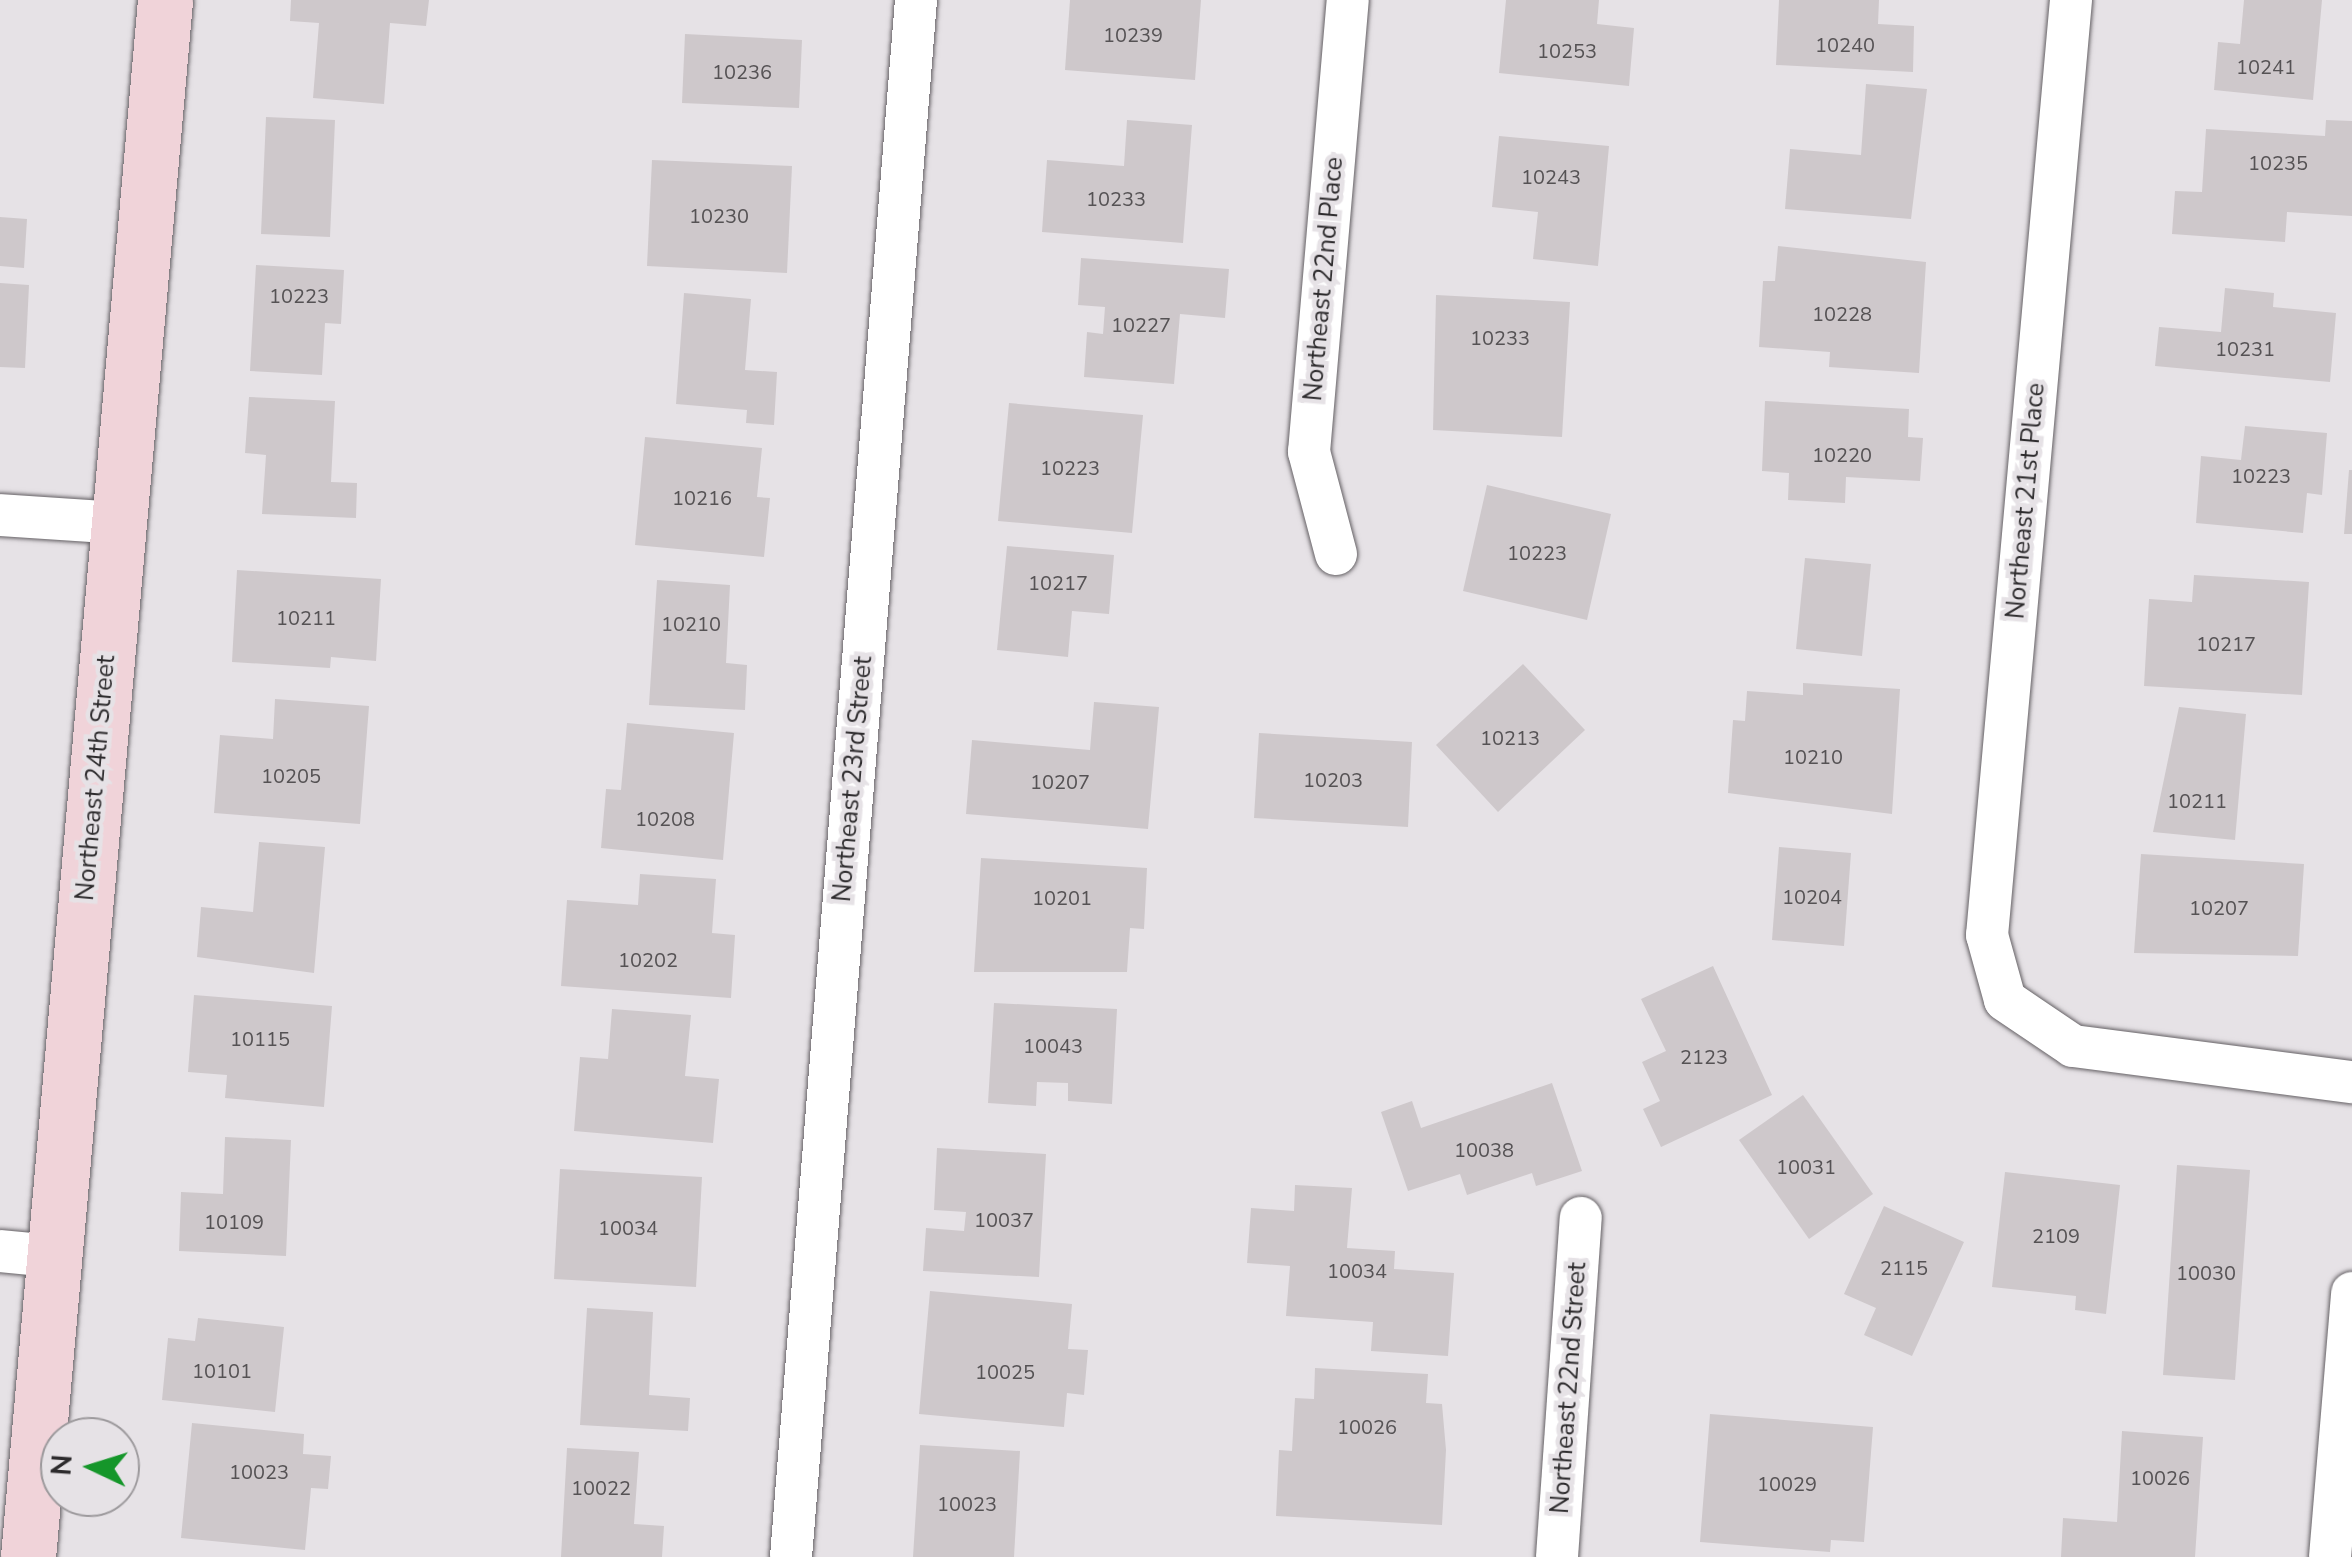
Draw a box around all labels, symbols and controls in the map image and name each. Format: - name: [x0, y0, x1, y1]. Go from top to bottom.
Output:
- house number: 10239: [1103, 23, 1163, 47]
- house number: 10240: [1815, 33, 1875, 57]
- house number: 10253: [1537, 39, 1597, 63]
- house number: 10241: [2236, 55, 2296, 79]
- house number: 10236: [712, 60, 772, 84]
- house number: 10235: [2248, 151, 2308, 175]
- street label: Northeast 22nd Place: [1298, 156, 1350, 402]
- house number: 10243: [1521, 165, 1581, 189]
- house number: 10233: [1086, 187, 1146, 211]
- house number: 10230: [689, 204, 749, 228]
- house number: 10223: [269, 284, 329, 308]
- house number: 10228: [1812, 302, 1872, 326]
- house number: 10227: [1111, 313, 1171, 337]
- house number: 10233: [1470, 326, 1530, 350]
- house number: 10231: [2215, 337, 2275, 361]
- street label: Northeast 21st Place: [2001, 382, 2051, 620]
- house number: 10220: [1812, 443, 1872, 467]
- house number: 10223: [1040, 456, 1100, 480]
- house number: 10223: [2231, 464, 2291, 488]
- house number: 10216: [672, 486, 732, 510]
- house number: 10223: [1507, 541, 1567, 565]
- house number: 10217: [1028, 571, 1088, 595]
- house number: 10211: [276, 606, 336, 630]
- house number: 10210: [661, 612, 721, 636]
- house number: 10217: [2196, 632, 2256, 656]
- street label: Northeast 24th Street: [70, 654, 122, 902]
- street label: Northeast 23rd Street: [827, 655, 879, 903]
- house number: 10213: [1480, 726, 1540, 750]
- house number: 10210: [1783, 745, 1843, 769]
- house number: 10205: [261, 764, 321, 788]
- house number: 10203: [1303, 768, 1363, 792]
- house number: 10207: [1030, 770, 1090, 794]
- house number: 10211: [2167, 789, 2227, 813]
- house number: 10208: [635, 807, 695, 831]
- house number: 10204: [1782, 885, 1842, 909]
- house number: 10201: [1032, 886, 1092, 910]
- house number: 10207: [2189, 896, 2249, 920]
- house number: 10202: [618, 948, 678, 972]
- house number: 10115: [230, 1027, 290, 1051]
- house number: 10043: [1023, 1034, 1083, 1058]
- house number: 2123: [1680, 1045, 1728, 1069]
- house number: 10038: [1454, 1138, 1514, 1162]
- house number: 10031: [1776, 1155, 1836, 1179]
- house number: 10037: [974, 1208, 1034, 1232]
- house number: 10109: [204, 1210, 264, 1234]
- house number: 10034: [598, 1216, 658, 1240]
- house number: 2109: [2032, 1224, 2080, 1248]
- house number: 2115: [1880, 1256, 1928, 1280]
- house number: 10034: [1327, 1259, 1387, 1283]
- street label: Northeast 22nd Street: [1545, 1261, 1593, 1515]
- house number: 10030: [2176, 1261, 2236, 1285]
- house number: 10101: [192, 1359, 252, 1383]
- house number: 10025: [975, 1360, 1035, 1384]
- house number: 10026: [1337, 1415, 1397, 1439]
- north arrow: [40, 1417, 140, 1517]
- text: N: [42, 1453, 82, 1477]
- house number: 10023: [229, 1460, 289, 1484]
- house number: 10026: [2130, 1466, 2190, 1490]
- house number: 10029: [1757, 1472, 1817, 1496]
- house number: 10022: [571, 1476, 631, 1500]
- house number: 10023: [937, 1492, 997, 1516]

